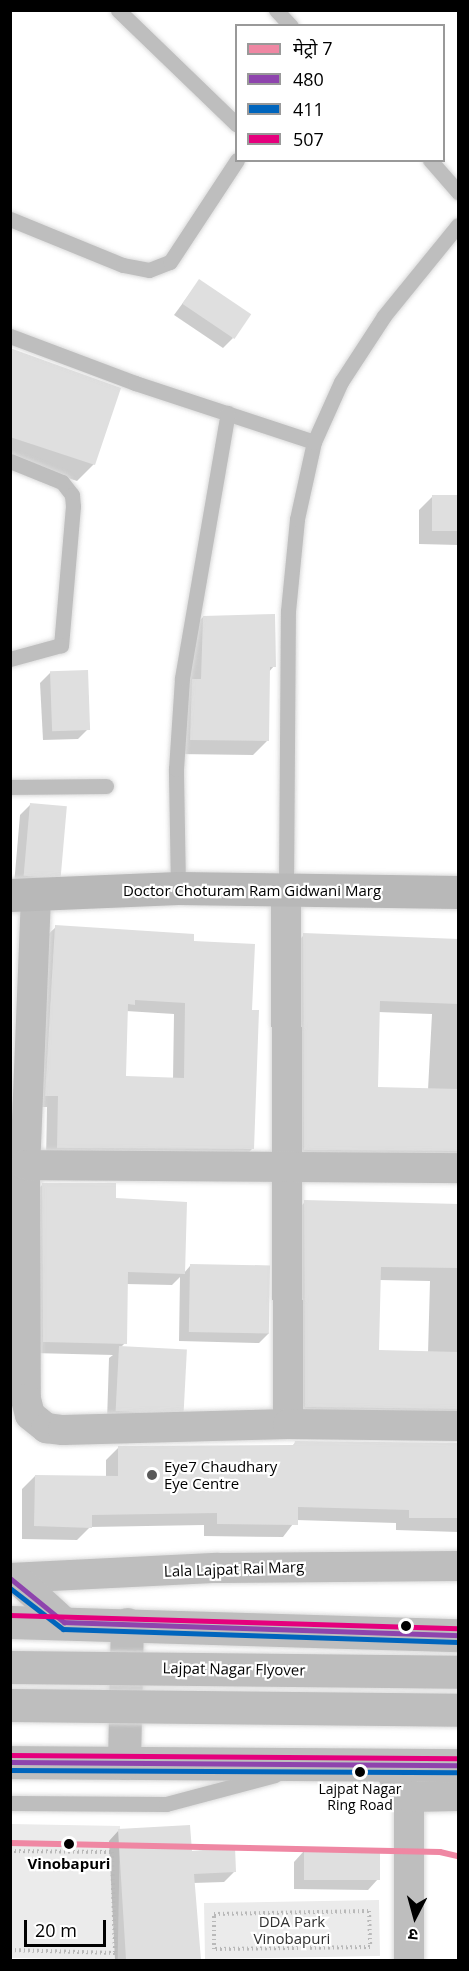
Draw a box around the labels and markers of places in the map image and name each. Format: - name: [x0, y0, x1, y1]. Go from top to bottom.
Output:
- place label: Eye7 Chaudhary Eye Centre: [164, 1457, 277, 1492]
- marker: Eye7 Chaudhary Eye Centre: [145, 1468, 159, 1482]
- unlabelled marker: [400, 1620, 412, 1632]
- marker: Lajpat Nagar Ring Road: [354, 1766, 366, 1778]
- place label: Lajpat Nagar Ring Road: [318, 1781, 402, 1814]
- marker: Vinobapuri: [60, 1835, 78, 1853]
- place label: Vinobapuri: [28, 1855, 110, 1873]

